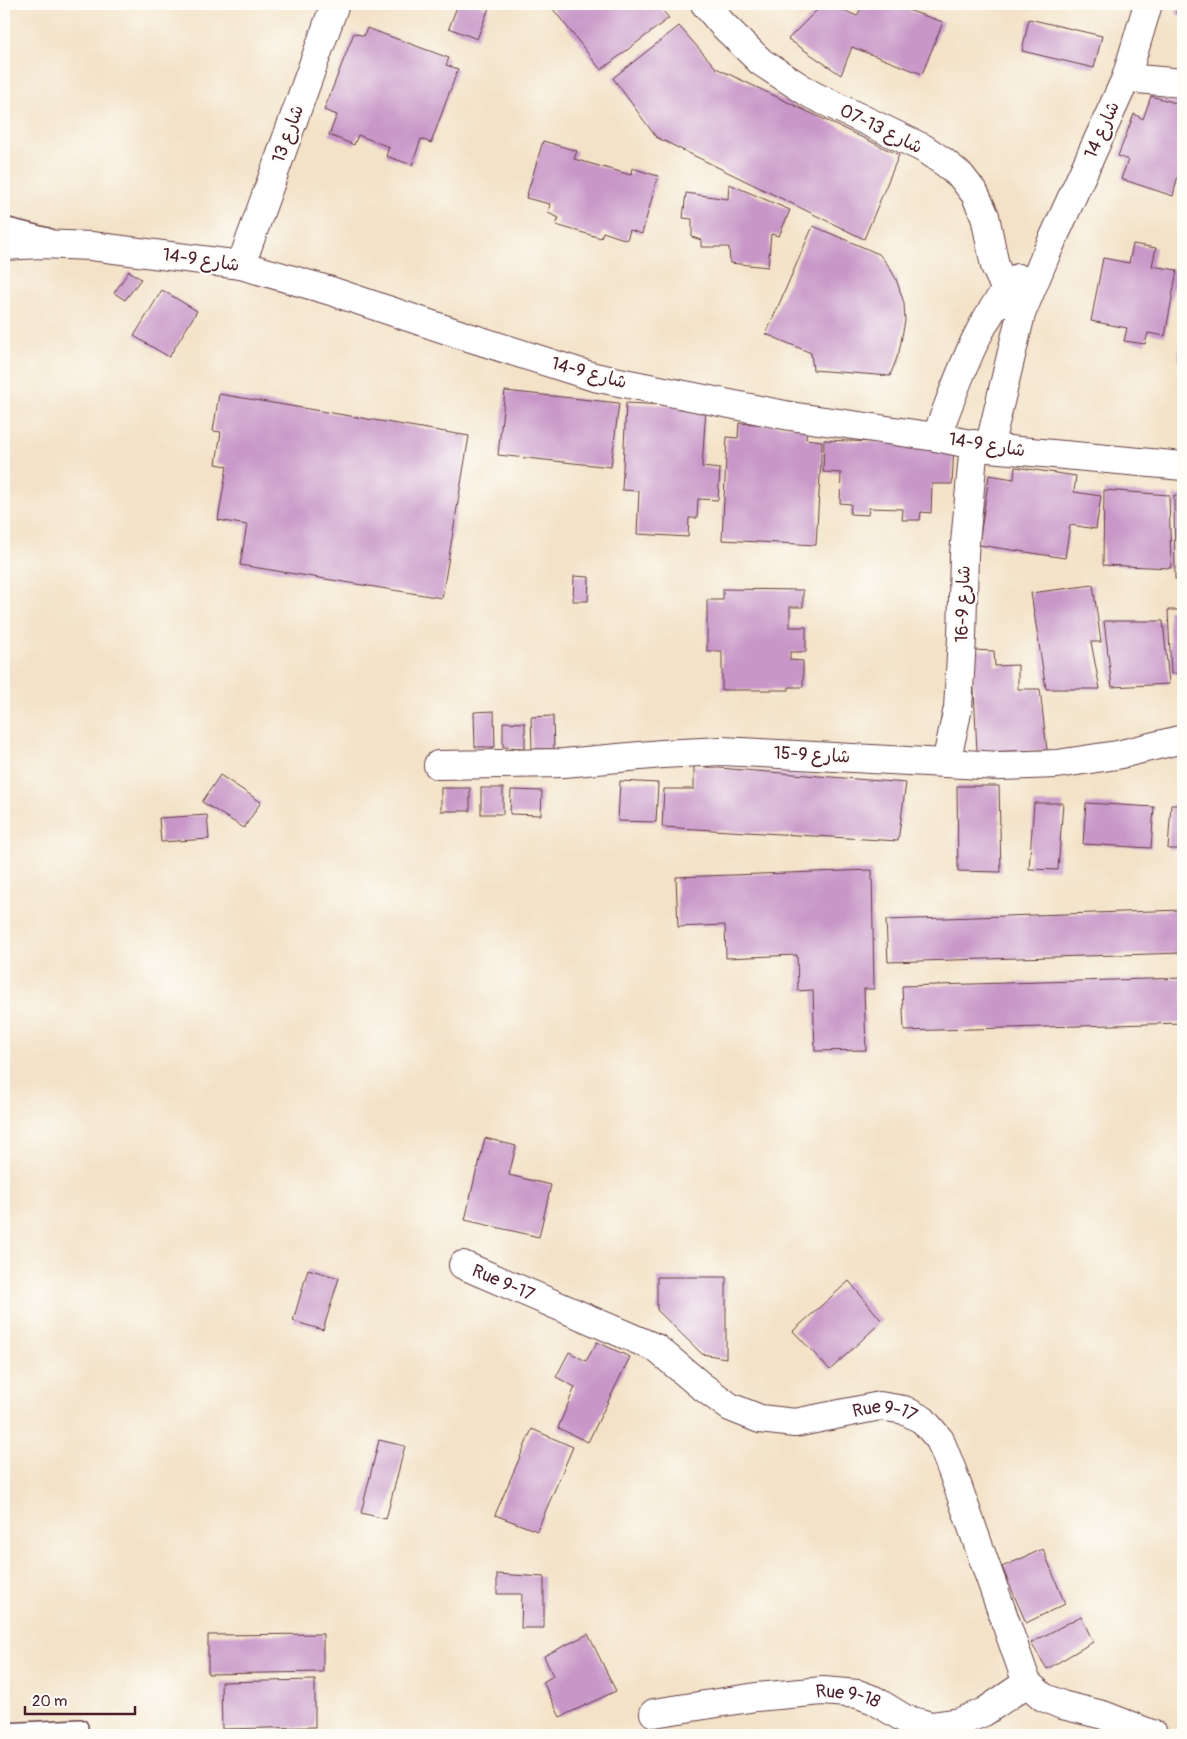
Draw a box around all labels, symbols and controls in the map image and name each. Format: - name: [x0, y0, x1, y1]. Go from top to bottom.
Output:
- street label: شارع 14: [1079, 98, 1125, 162]
- street label: شارع 13-07: [836, 99, 926, 159]
- street label: شارع 13: [267, 102, 309, 166]
- street label: شارع 9-14: [161, 243, 241, 277]
- street label: شارع 9-14: [549, 352, 629, 394]
- street label: شارع 9-14: [947, 428, 1027, 462]
- street label: شارع 9-16: [950, 565, 976, 643]
- street label: شارع 9-15: [773, 742, 851, 768]
- street label: Rue 9-17: [469, 1259, 539, 1306]
- street label: Rue 9-17: [850, 1395, 922, 1427]
- street label: Rue 9-18: [815, 1679, 885, 1713]
- scale bar: [25, 1684, 135, 1716]
- text: 20 m: [32, 1692, 67, 1711]

